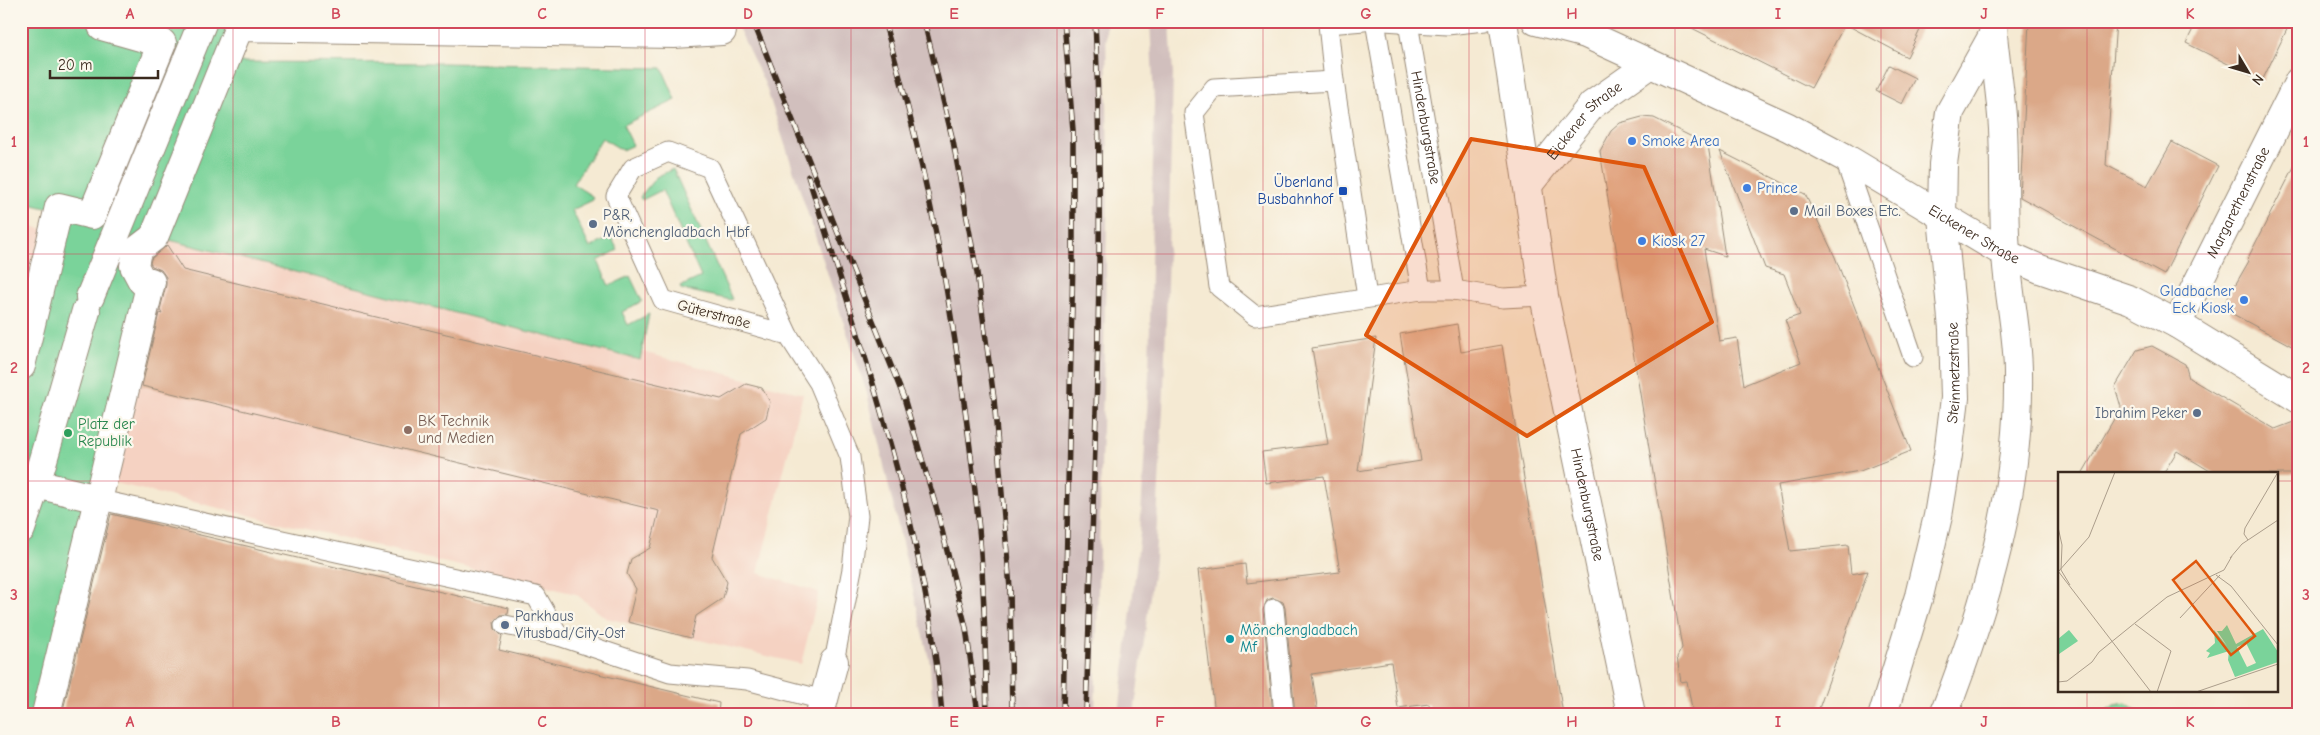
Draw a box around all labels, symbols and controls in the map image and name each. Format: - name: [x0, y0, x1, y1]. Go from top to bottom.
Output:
- text: A: [126, 5, 135, 23]
- text: B: [331, 5, 341, 23]
- text: C: [537, 5, 547, 23]
- text: D: [743, 5, 753, 23]
- text: E: [949, 5, 959, 23]
- text: F: [1155, 5, 1165, 23]
- text: G: [1360, 5, 1372, 23]
- text: H: [1566, 5, 1578, 23]
- text: I: [1775, 5, 1781, 23]
- text: J: [1980, 5, 1988, 23]
- text: K: [2185, 5, 2195, 23]
- scale bar: [50, 48, 158, 80]
- north arrow: [2222, 48, 2272, 98]
- text: 20 m: [58, 56, 92, 74]
- street label: Hindenburgstraße: [1407, 69, 1445, 186]
- text: N: [2248, 71, 2267, 89]
- street label: Eickener Straße: [1543, 77, 1626, 163]
- place label: Smoke Area: [1642, 132, 1720, 150]
- text: 1: [11, 133, 17, 151]
- text: 1: [2303, 133, 2309, 151]
- marker: Smoke Area: [1626, 135, 1638, 147]
- street label: Margarethenstraße: [2203, 143, 2274, 261]
- place label: Überland Busbahnhof: [1258, 173, 1334, 208]
- place label: Prince: [1757, 179, 1798, 197]
- marker: Prince: [1741, 182, 1753, 194]
- marker: Überland Busbahnhof: [1337, 185, 1349, 197]
- street label: Eickener Straße: [1925, 201, 2023, 268]
- place label: Mail Boxes Etc.: [1804, 202, 1901, 220]
- marker: Mail Boxes Etc.: [1788, 205, 1800, 217]
- place label: P&R, Mönchengladbach Hbf: [603, 206, 750, 241]
- marker: P&R, Mönchengladbach Hbf: [587, 218, 599, 230]
- place label: Kiosk 27: [1652, 232, 1705, 250]
- marker: Kiosk 27: [1636, 235, 1648, 247]
- place label: Gladbacher Eck Kiosk: [2160, 282, 2235, 317]
- marker: Gladbacher Eck Kiosk: [2238, 294, 2250, 306]
- street label: Güterstraße: [675, 296, 753, 333]
- street label: Steinmetzstraße: [1943, 321, 1964, 424]
- text: 2: [10, 359, 18, 377]
- text: 2: [2302, 359, 2310, 377]
- place label: Ibrahim Peker: [2095, 404, 2187, 422]
- marker: Ibrahim Peker: [2191, 407, 2203, 419]
- place label: BK Technik und Medien: [418, 412, 494, 447]
- place label: Platz der Republik: [78, 415, 135, 450]
- marker: BK Technik und Medien: [402, 424, 414, 436]
- marker: Platz der Republik: [62, 427, 74, 439]
- street label: Hindenburgstraße: [1567, 446, 1608, 563]
- inset map: [2058, 472, 2278, 692]
- text: 3: [10, 586, 18, 604]
- text: 3: [2302, 586, 2310, 604]
- place label: Parkhaus Vitusbad/City-Ost: [515, 607, 625, 642]
- marker: Parkhaus Vitusbad/City-Ost: [499, 619, 511, 631]
- place label: Mönchengladbach Mf: [1240, 621, 1358, 656]
- marker: Mönchengladbach Mf: [1224, 633, 1236, 645]
- text: A: [126, 713, 135, 731]
- text: B: [331, 713, 341, 731]
- text: C: [537, 713, 547, 731]
- text: D: [743, 713, 753, 731]
- text: E: [949, 713, 959, 731]
- text: F: [1155, 713, 1165, 731]
- text: G: [1360, 713, 1372, 731]
- text: H: [1566, 713, 1578, 731]
- text: I: [1775, 713, 1781, 731]
- text: J: [1980, 713, 1988, 731]
- text: K: [2185, 713, 2195, 731]

